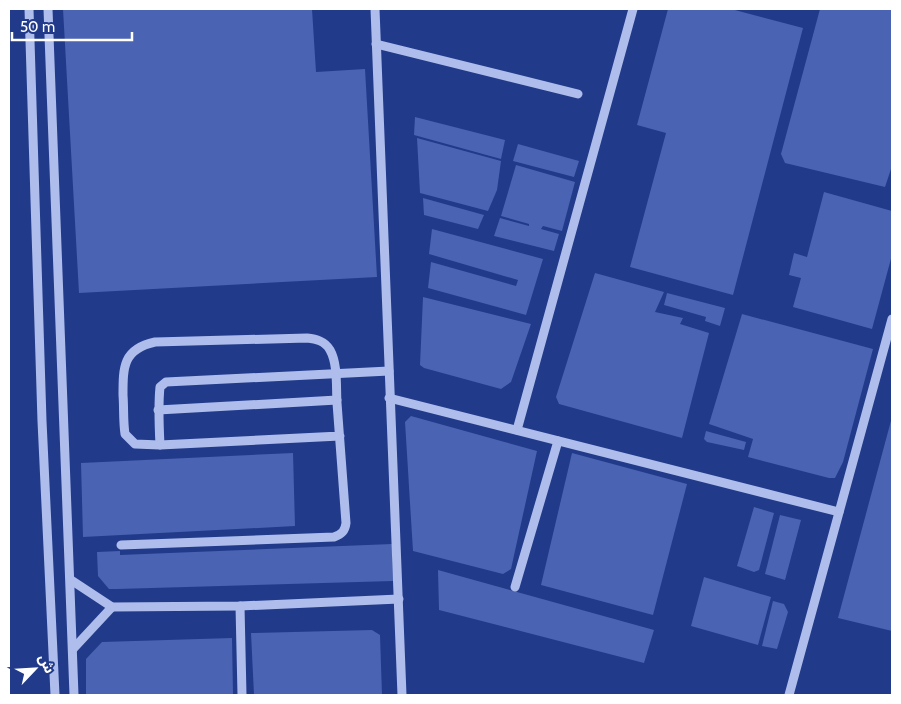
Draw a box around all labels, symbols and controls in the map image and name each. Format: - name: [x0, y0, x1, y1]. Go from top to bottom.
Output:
- scale bar: [12, 10, 132, 42]
- text: 50 m: [20, 18, 55, 36]
- north arrow: [10, 644, 60, 694]
- text: ش: [35, 651, 59, 676]

